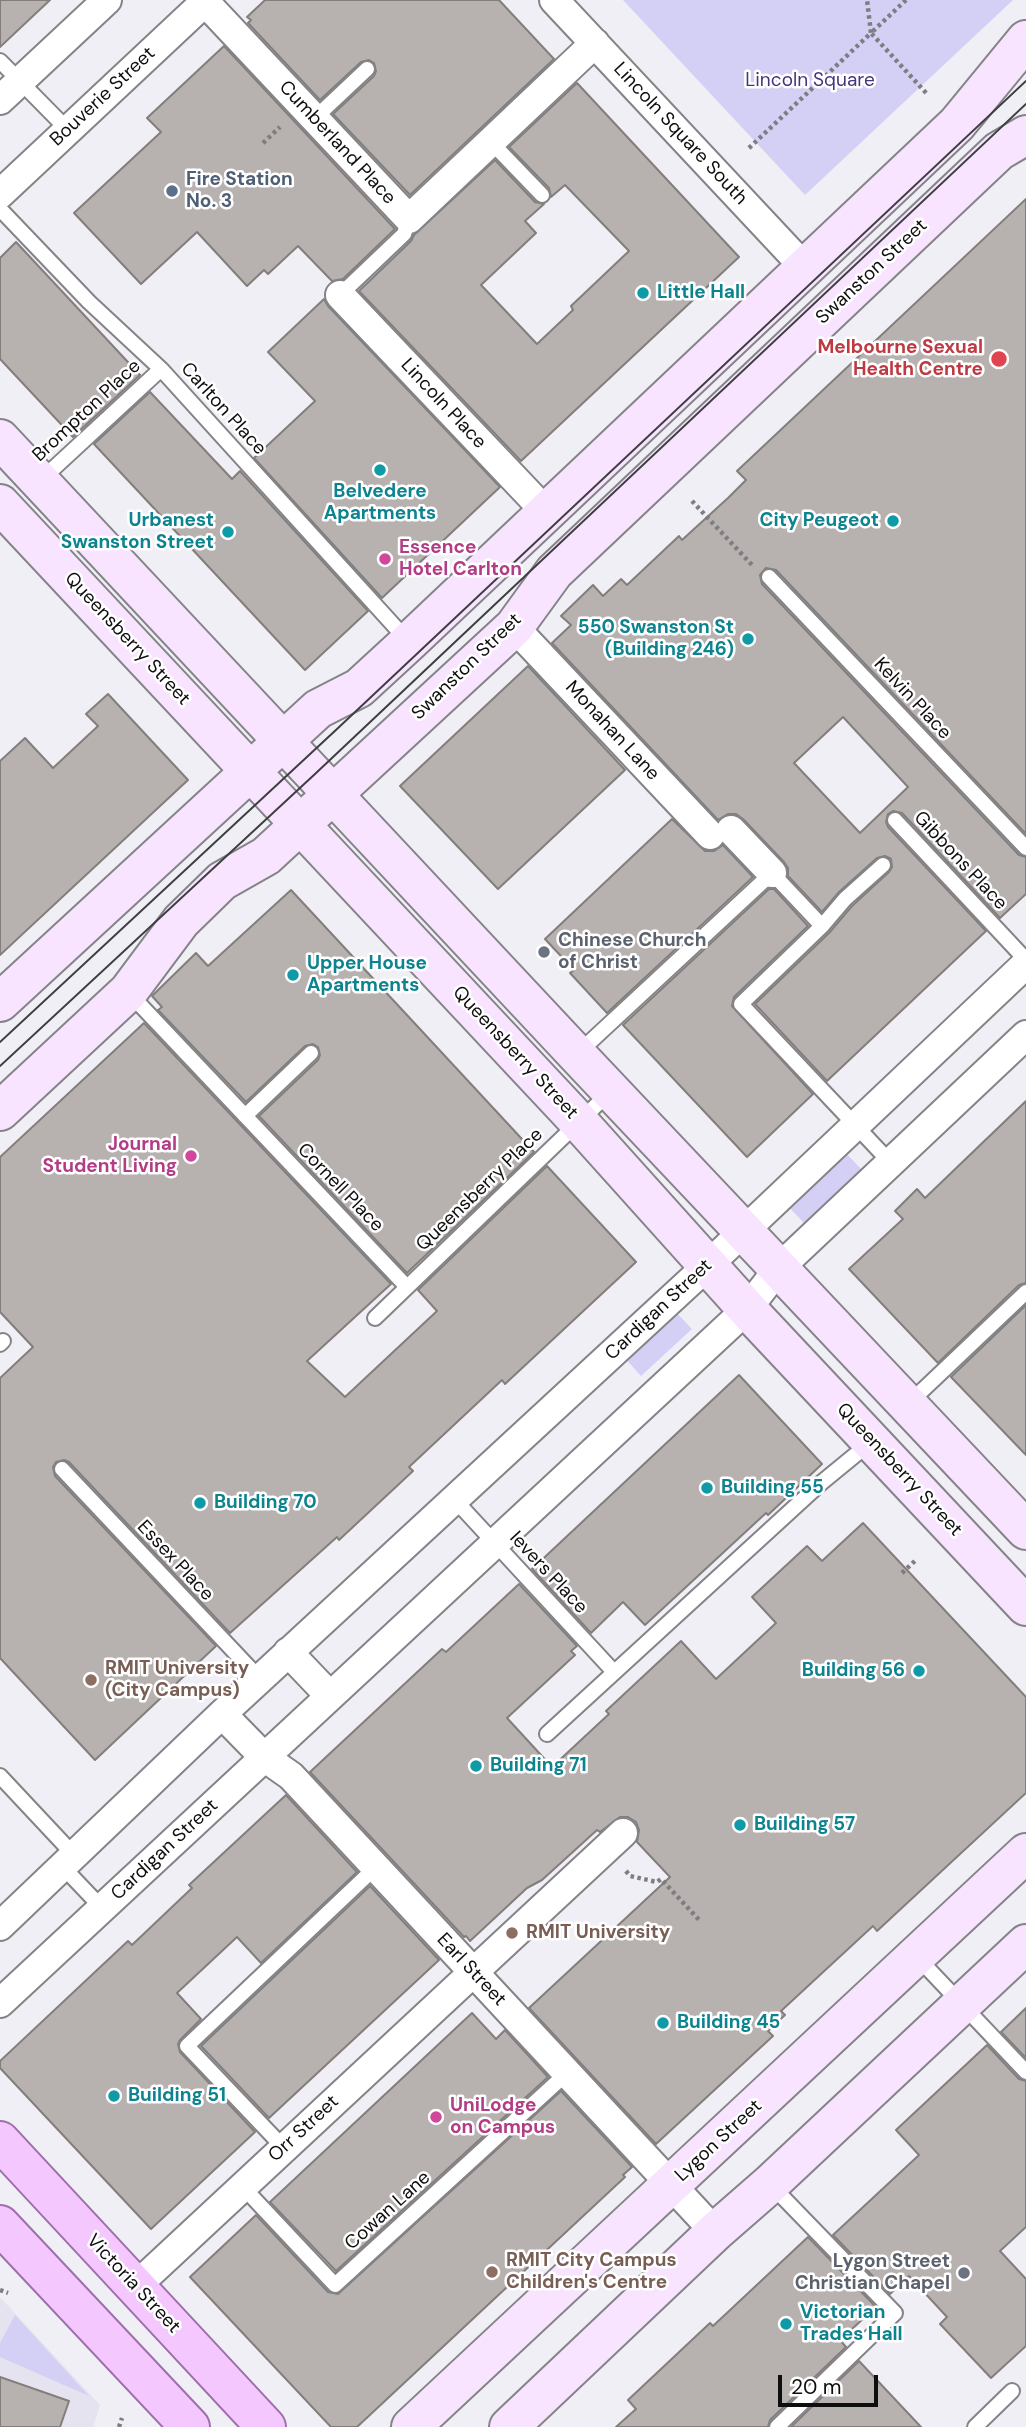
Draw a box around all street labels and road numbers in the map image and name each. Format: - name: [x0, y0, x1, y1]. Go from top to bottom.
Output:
- street label: Bouverie Street: [46, 43, 160, 151]
- street label: Lincoln Square South: [608, 58, 752, 210]
- street label: Cumberland Place: [274, 76, 400, 210]
- street label: Swanston Street: [812, 215, 932, 329]
- street label: Lincoln Place: [395, 354, 491, 454]
- street label: Brompton Place: [28, 355, 146, 467]
- street label: Carlton Place: [175, 358, 271, 460]
- street label: Queensberry Street: [59, 568, 195, 710]
- street label: Swanston Street: [407, 609, 527, 725]
- street label: Kelvin Place: [868, 653, 956, 745]
- street label: Monahan Lane: [560, 677, 664, 785]
- street label: Gibbons Place: [908, 807, 1012, 915]
- street label: Queensberry Street: [447, 982, 583, 1124]
- street label: Queensberry Place: [412, 1124, 548, 1256]
- street label: Cornell Place: [292, 1139, 388, 1237]
- street label: Cardigan Street: [601, 1255, 717, 1365]
- street label: Queensberry Street: [831, 1399, 967, 1541]
- street label: Essex Place: [132, 1516, 218, 1606]
- street label: Ievers Place: [504, 1527, 592, 1619]
- street label: Cardigan Street: [107, 1795, 223, 1905]
- street label: Earl Street: [432, 1929, 510, 2011]
- street label: Orr Street: [264, 2091, 344, 2167]
- street label: Lygon Street: [671, 2095, 767, 2187]
- street label: Cowan Lane: [341, 2167, 435, 2255]
- street label: Victoria Street: [81, 2230, 185, 2338]

